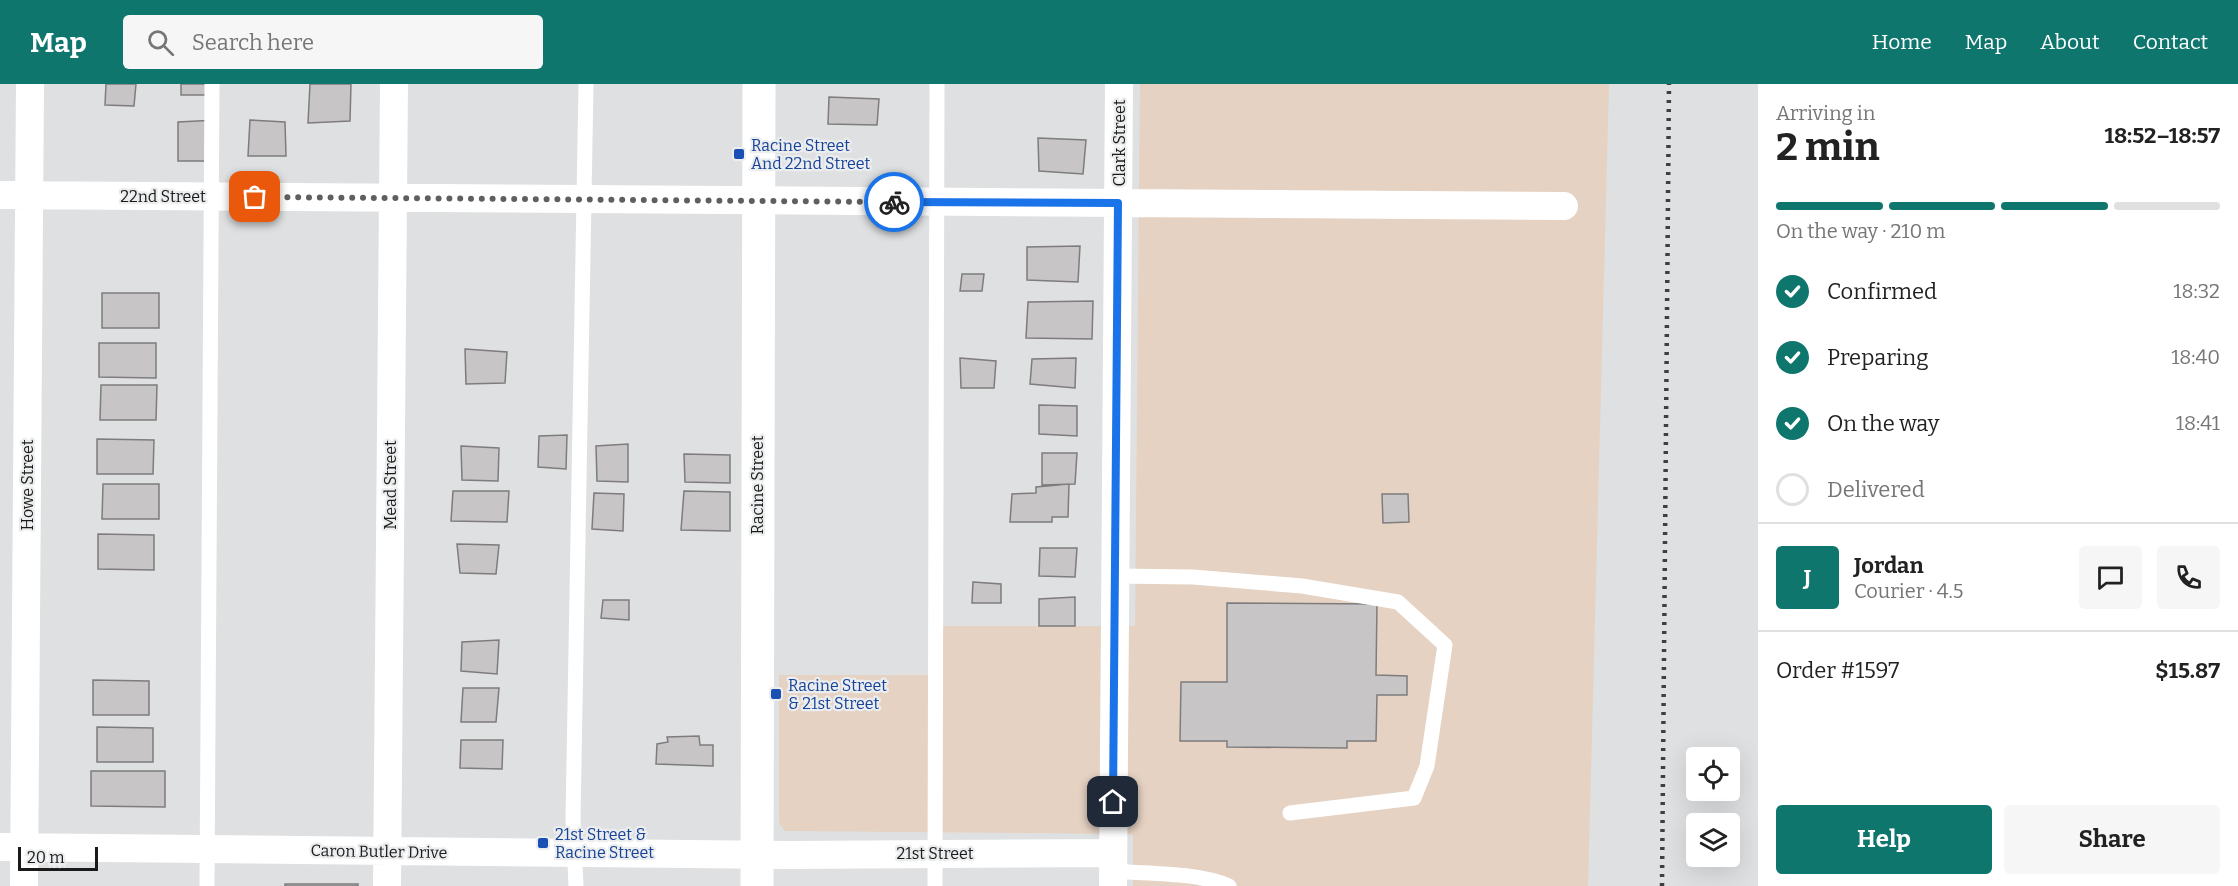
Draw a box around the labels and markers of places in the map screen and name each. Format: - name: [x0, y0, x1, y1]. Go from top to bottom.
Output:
- place label: Racine Street And 22nd Street: [751, 136, 870, 173]
- marker: Racine Street And 22nd Street: [732, 147, 746, 161]
- pin: [229, 171, 280, 222]
- place label: Racine Street & 21st Street: [788, 676, 887, 713]
- marker: Racine Street & 21st Street: [769, 687, 783, 701]
- pin: [1087, 776, 1138, 827]
- place label: 21st Street & Racine Street: [555, 825, 654, 862]
- marker: 21st Street & Racine Street: [536, 836, 550, 850]

